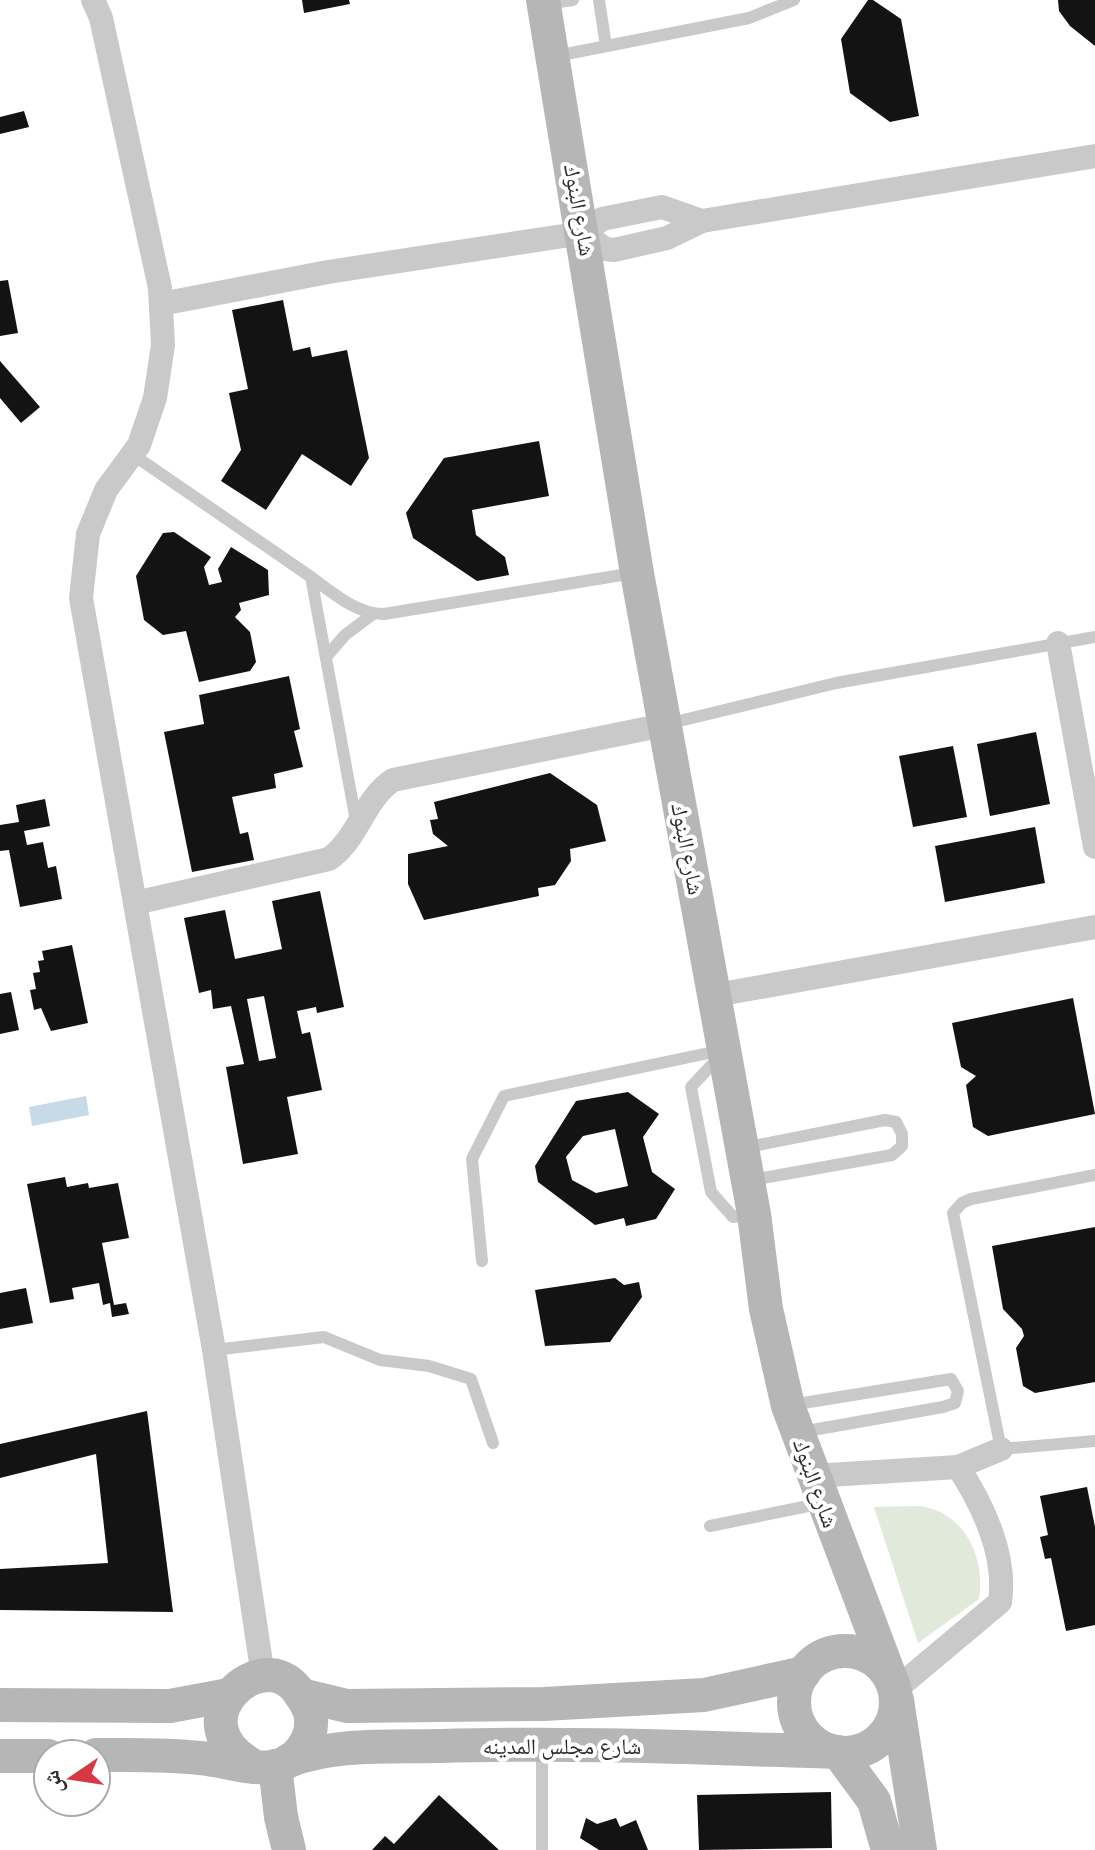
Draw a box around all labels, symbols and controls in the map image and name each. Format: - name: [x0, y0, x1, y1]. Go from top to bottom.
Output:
- street label: شارع البنوك: [558, 162, 601, 258]
- street label: شارع البنوك: [665, 801, 710, 897]
- street label: شارع البنوك: [787, 1435, 844, 1531]
- street label: شارع مجلس المدينه: [483, 1733, 641, 1760]
- north arrow: [32, 1738, 112, 1818]
- text: ش: [37, 1768, 69, 1797]

